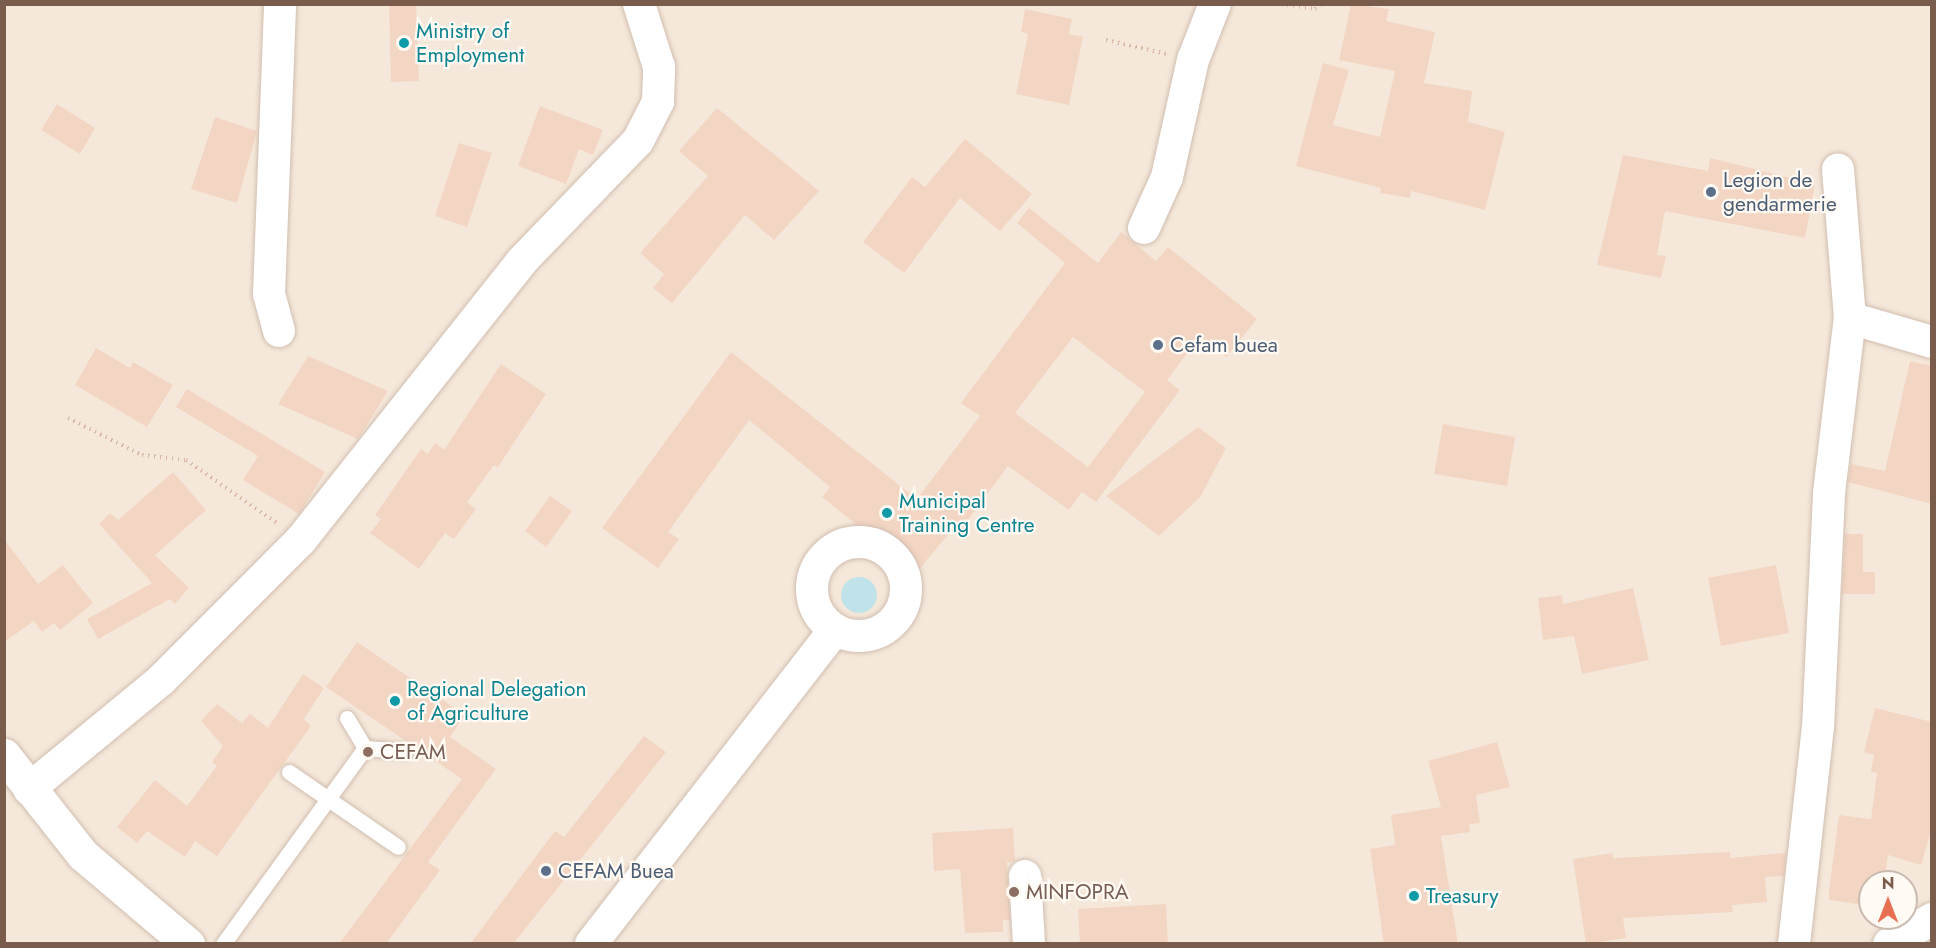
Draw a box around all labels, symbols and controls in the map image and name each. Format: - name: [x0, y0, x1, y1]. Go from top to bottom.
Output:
- place label: Ministry of Employment: [416, 18, 524, 68]
- marker: Ministry of Employment: [397, 36, 411, 50]
- place label: Legion de gendarmerie: [1723, 167, 1837, 217]
- marker: Legion de gendarmerie: [1704, 185, 1718, 199]
- place label: Cefam buea: [1170, 332, 1278, 358]
- marker: Cefam buea: [1151, 338, 1165, 352]
- place label: Municipal Training Centre: [899, 488, 1035, 538]
- marker: Municipal Training Centre: [880, 506, 894, 520]
- place label: Regional Delegation of Agriculture: [407, 676, 587, 726]
- marker: Regional Delegation of Agriculture: [388, 694, 402, 708]
- place label: CEFAM: [380, 739, 446, 765]
- marker: CEFAM: [361, 745, 375, 759]
- place label: CEFAM Buea: [558, 858, 674, 884]
- marker: CEFAM Buea: [539, 864, 553, 878]
- north arrow: [1858, 870, 1918, 930]
- text: N: [1882, 872, 1894, 895]
- place label: MINFOPRA: [1026, 879, 1129, 905]
- place label: Treasury: [1426, 883, 1498, 909]
- marker: MINFOPRA: [1007, 885, 1021, 899]
- marker: Treasury: [1407, 889, 1421, 903]

